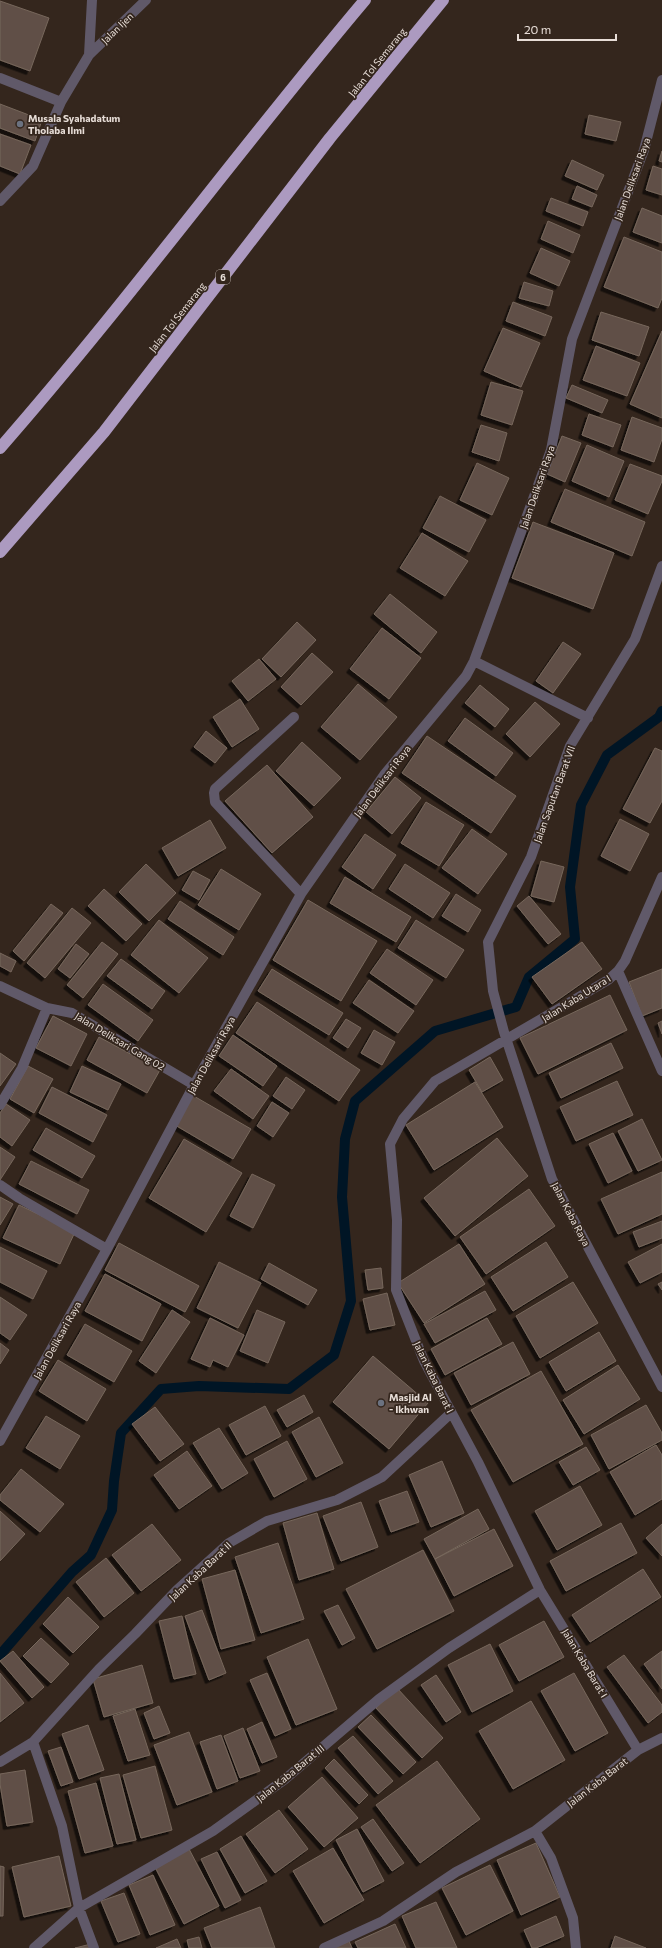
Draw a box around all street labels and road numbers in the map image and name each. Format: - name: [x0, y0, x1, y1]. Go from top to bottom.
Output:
- street label: Jalan Ijen: [98, 10, 136, 46]
- street label: Jalan Tol Semarang: [346, 25, 409, 99]
- street label: Jalan Deliksari Raya: [611, 136, 653, 222]
- road number: 6: [216, 270, 230, 284]
- street label: Jalan Tol Semarang: [146, 279, 208, 354]
- street label: Jalan Deliksari Raya: [517, 444, 557, 530]
- street label: Jalan Deliksari Raya: [351, 743, 413, 819]
- street label: Jalan Saputan Barat VII: [531, 744, 577, 844]
- street label: Jalan Kaba Utara I: [539, 972, 613, 1024]
- street label: Jalan Deliksari Gang 02: [73, 1009, 167, 1073]
- street label: Jalan Deliksari Raya: [185, 1014, 237, 1096]
- street label: Jalan Kaba Raya: [549, 1180, 593, 1248]
- street label: Jalan Deliksari Raya: [31, 1299, 83, 1381]
- street label: Jalan Kaba Barat I: [411, 1339, 457, 1415]
- street label: Jalan Kaba Barat II: [166, 1539, 234, 1603]
- street label: Jalan Kaba Barat I: [560, 1626, 610, 1700]
- street label: Jalan Kaba Barat III: [254, 1742, 326, 1804]
- street label: Jalan Kaba Barat: [564, 1755, 630, 1809]

